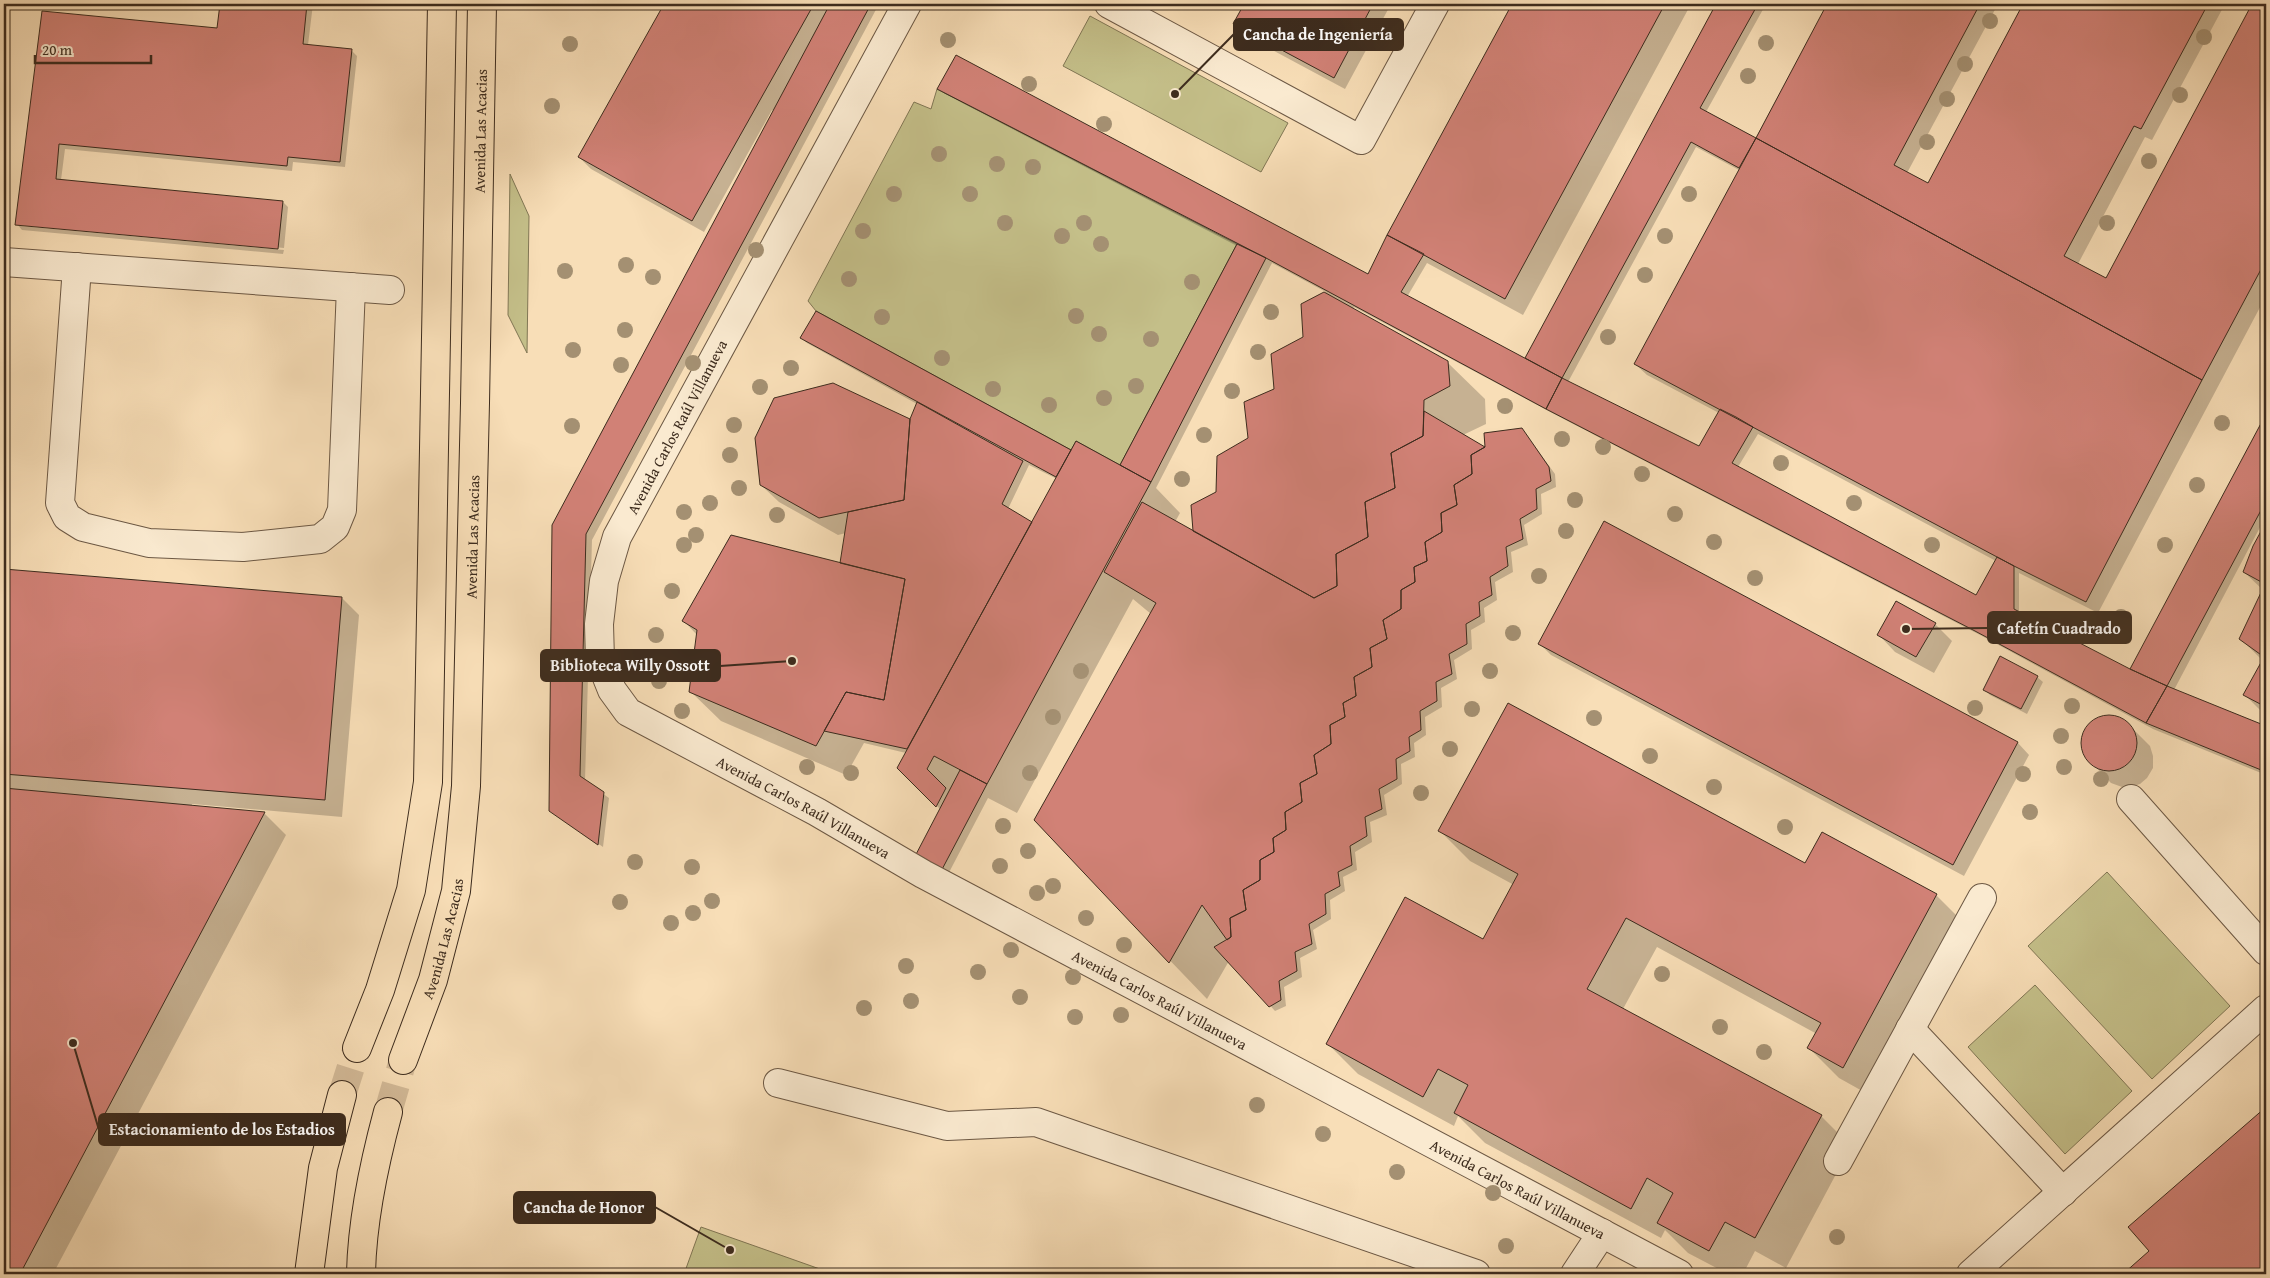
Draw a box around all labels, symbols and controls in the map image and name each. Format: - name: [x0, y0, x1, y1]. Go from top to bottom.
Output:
- callout: Cancha de Ingeniería: [1234, 19, 1403, 50]
- text: Cancha de Ingeniería: [1243, 22, 1394, 46]
- scale bar: [35, 32, 151, 64]
- text: 20 m: [42, 39, 73, 60]
- street label: Avenida Las Acacias: [468, 69, 491, 193]
- street label: Avenida Carlos Raúl Villanueva: [622, 336, 732, 518]
- street label: Avenida Las Acacias: [460, 475, 484, 599]
- callout: Cafetín Cuadrado: [1988, 612, 2131, 643]
- text: Cafetín Cuadrado: [1997, 616, 2121, 640]
- callout: Biblioteca Willy Ossott: [541, 650, 720, 681]
- text: Biblioteca Willy Ossott: [550, 653, 710, 677]
- street label: Avenida Carlos Raúl Villanueva: [713, 750, 894, 863]
- street label: Avenida Las Acacias: [416, 877, 468, 1002]
- street label: Avenida Carlos Raúl Villanueva: [1069, 944, 1251, 1054]
- callout: Estacionamiento de los Estadios: [99, 1114, 345, 1145]
- text: Estacionamiento de los Estadios: [109, 1117, 335, 1141]
- street label: Avenida Carlos Raúl Villanueva: [1427, 1134, 1609, 1244]
- callout: Cancha de Honor: [514, 1192, 655, 1223]
- text: Cancha de Honor: [524, 1195, 645, 1219]

